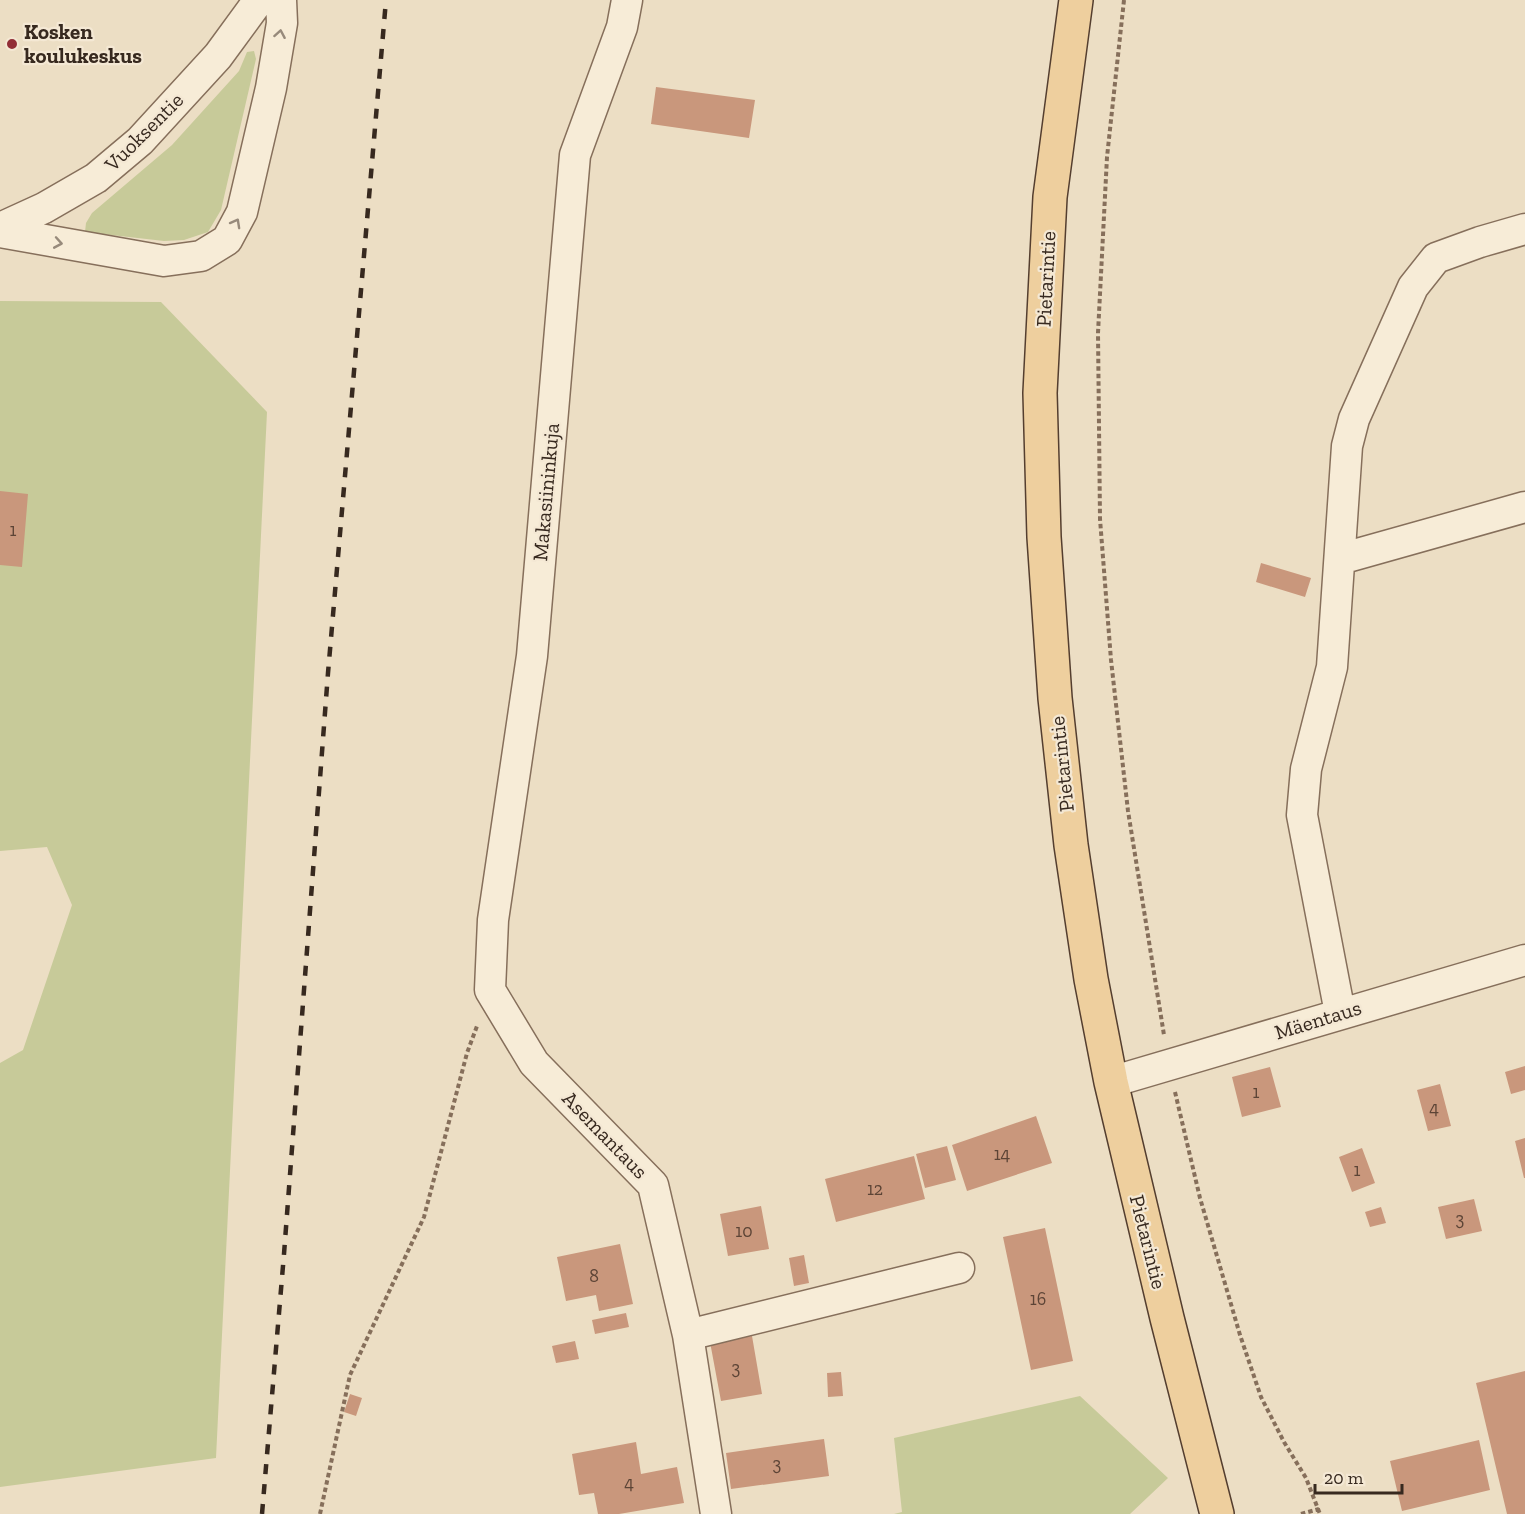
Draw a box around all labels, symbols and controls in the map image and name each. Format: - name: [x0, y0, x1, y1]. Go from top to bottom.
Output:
- place label: Kosken koulukeskus: [24, 19, 142, 68]
- one-way arrow: [273, 29, 285, 38]
- marker: Kosken koulukeskus: [5, 37, 19, 51]
- street label: Vuoksentie: [98, 87, 188, 177]
- one-way arrow: [229, 219, 240, 229]
- street label: Pietarintie: [1031, 230, 1061, 328]
- one-way arrow: [53, 236, 62, 248]
- street label: Makasiininkuja: [527, 422, 565, 562]
- house number: 1: [10, 519, 17, 541]
- street label: Pietarintie: [1044, 715, 1079, 813]
- street label: Mäentaus: [1272, 995, 1364, 1045]
- house number: 1: [1253, 1081, 1260, 1103]
- street label: Asemantaus: [558, 1086, 653, 1184]
- house number: 4: [1429, 1097, 1439, 1119]
- house number: 14: [994, 1143, 1011, 1165]
- house number: 1: [1354, 1159, 1361, 1181]
- house number: 12: [867, 1178, 883, 1200]
- street label: Pietarintie: [1125, 1192, 1172, 1292]
- house number: 3: [1456, 1208, 1465, 1230]
- house number: 10: [735, 1220, 753, 1242]
- house number: 8: [589, 1265, 599, 1287]
- house number: 16: [1030, 1288, 1046, 1310]
- house number: 3: [732, 1357, 741, 1379]
- house number: 3: [773, 1453, 782, 1475]
- scale bar: [1315, 1457, 1402, 1495]
- text: 20 m: [1324, 1467, 1364, 1489]
- house number: 4: [624, 1472, 634, 1494]

